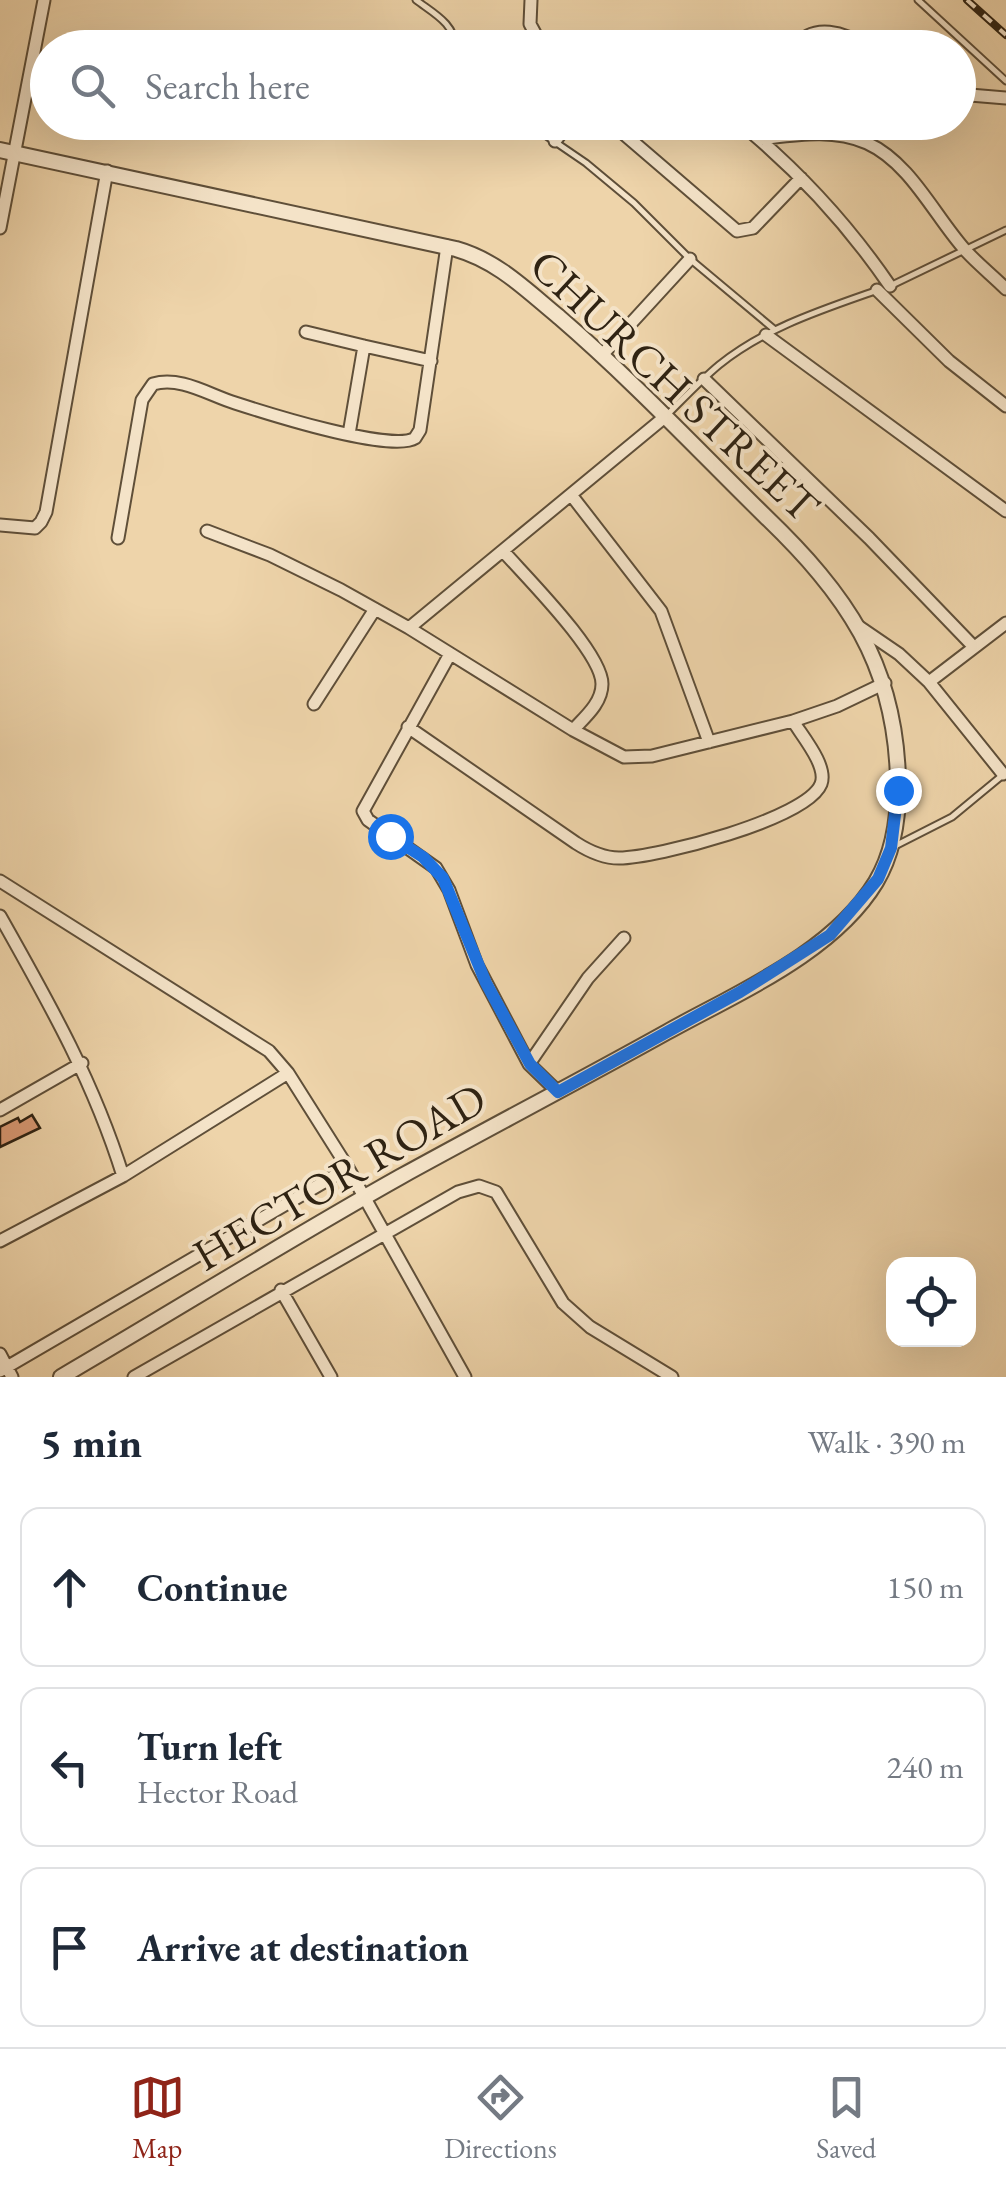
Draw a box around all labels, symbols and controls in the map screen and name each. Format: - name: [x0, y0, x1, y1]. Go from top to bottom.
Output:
- search box: [30, 30, 976, 140]
- icon: search: [65, 58, 120, 113]
- text: Search here: [145, 61, 310, 110]
- street label: CHURCH STREET: [518, 236, 833, 535]
- route end: [876, 768, 922, 814]
- route start: [368, 814, 414, 860]
- street label: HECTOR ROAD: [182, 1069, 496, 1283]
- map controls: [886, 1257, 976, 1347]
- button: locate: [886, 1257, 976, 1347]
- text: 5 min: [40, 1415, 142, 1470]
- text: Walk · 390 m: [808, 1421, 966, 1463]
- icon: ahead: [42, 1560, 97, 1615]
- text: Continue: [137, 1563, 288, 1612]
- text: 150 m: [887, 1566, 964, 1608]
- text: Turn left: [137, 1722, 282, 1771]
- icon: left: [42, 1740, 97, 1795]
- text: 240 m: [887, 1746, 964, 1788]
- text: Hector Road: [137, 1771, 298, 1813]
- icon: arrive: [42, 1920, 97, 1975]
- text: Arrive at destination: [137, 1923, 469, 1972]
- tab: Map: [130, 2070, 185, 2166]
- tab: Directions: [444, 2070, 557, 2166]
- tab: Saved: [816, 2070, 876, 2166]

